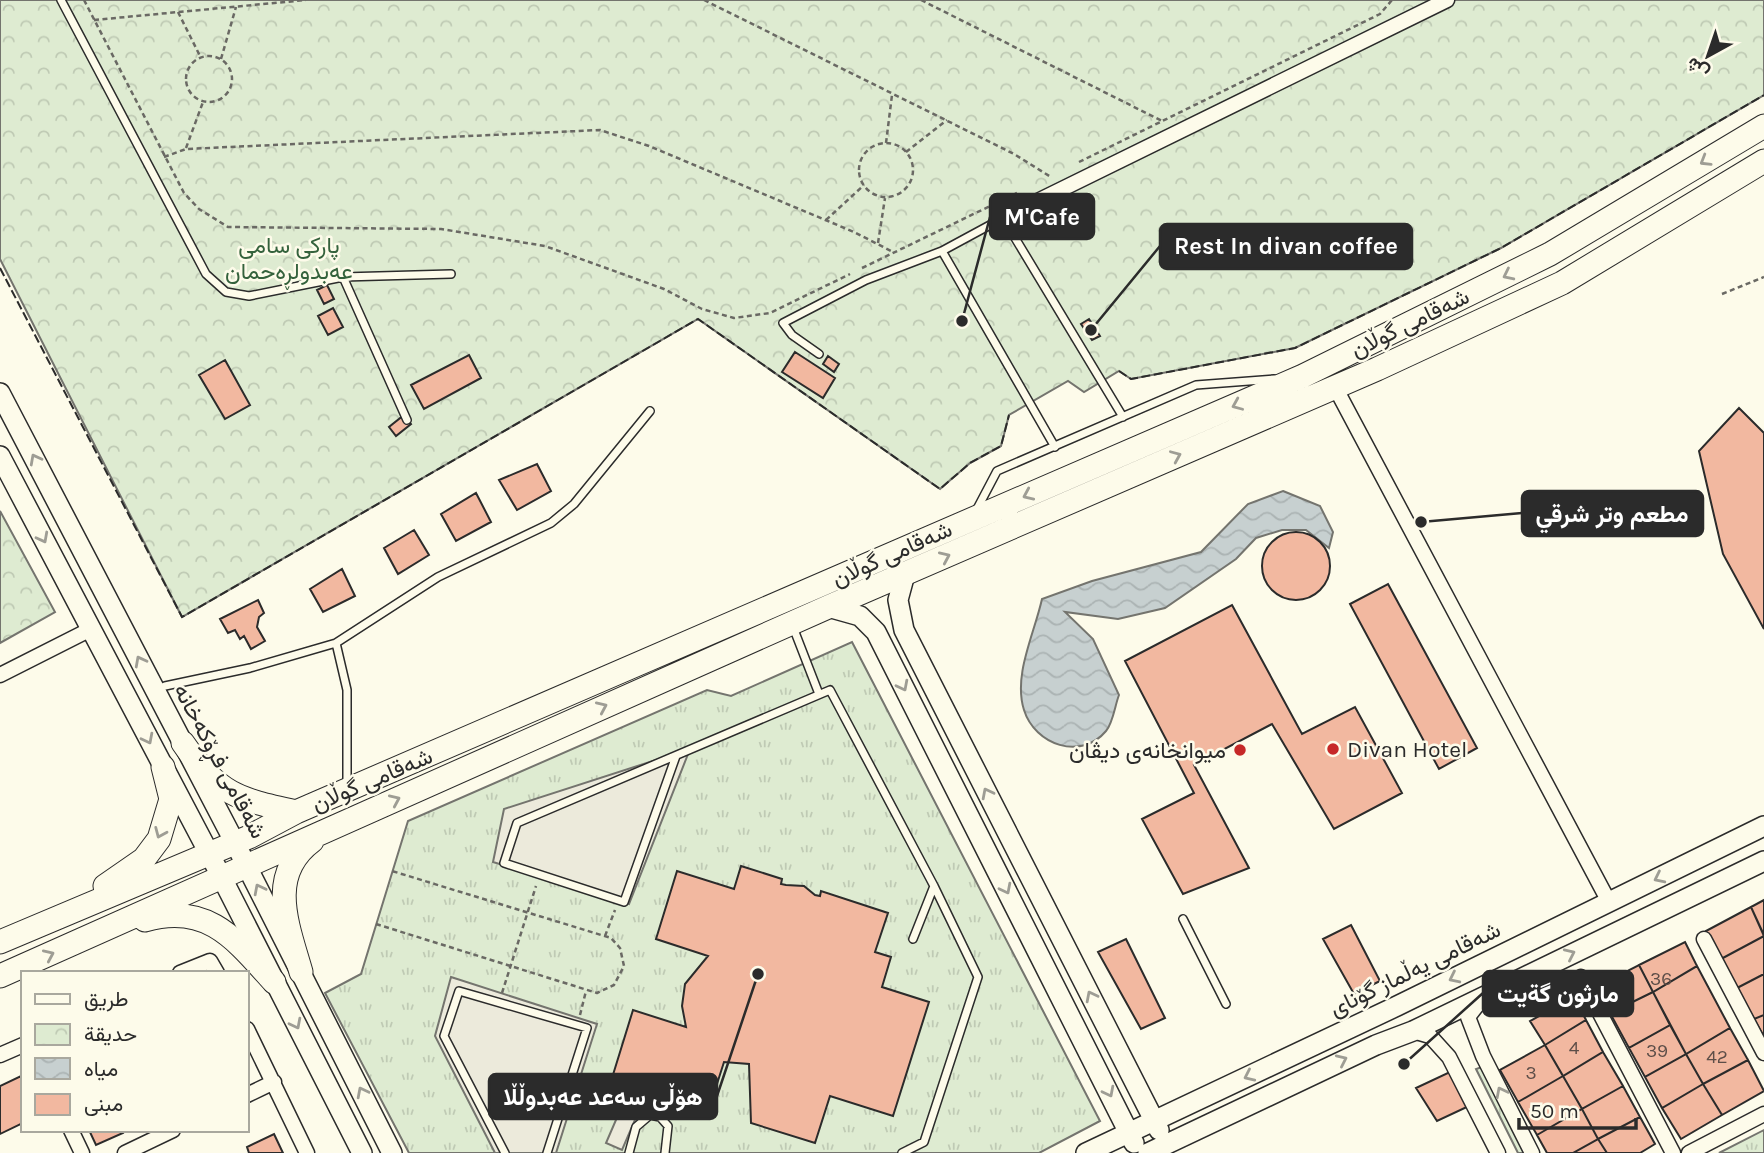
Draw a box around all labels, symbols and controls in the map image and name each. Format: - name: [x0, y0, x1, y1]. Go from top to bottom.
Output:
- north arrow: [1673, 21, 1743, 91]
- text: ش: [1682, 52, 1714, 84]
- one-way arrow: [1700, 153, 1713, 166]
- callout: M'Cafe: [990, 194, 1094, 239]
- text: M'Cafe: [1004, 203, 1080, 231]
- callout: Rest In divan coffee: [1160, 224, 1412, 269]
- park label: پارکی سامی عەبدولڕەحمان: [225, 232, 353, 290]
- text: Rest In divan coffee: [1174, 232, 1398, 260]
- one-way arrow: [1503, 266, 1515, 280]
- street label: شەقامی گوڵان: [1346, 283, 1474, 364]
- one-way arrow: [1232, 396, 1244, 410]
- one-way arrow: [1169, 450, 1181, 464]
- one-way arrow: [29, 454, 43, 467]
- one-way arrow: [1023, 487, 1035, 501]
- callout: مطعم وتر شرقي: [1522, 491, 1703, 536]
- text: مطعم وتر شرقي: [1536, 500, 1688, 534]
- street label: شەقامی گوڵان: [828, 515, 957, 593]
- one-way arrow: [35, 531, 48, 543]
- one-way arrow: [938, 551, 950, 565]
- one-way arrow: [135, 656, 148, 668]
- street label: شەقامی فڕۆکەخانە: [163, 679, 272, 845]
- one-way arrow: [895, 679, 909, 691]
- one-way arrow: [595, 701, 607, 715]
- one-way arrow: [140, 732, 154, 745]
- place label: Divan Hotel: [1347, 736, 1467, 763]
- place label: میوانخانەی دیڤان: [1069, 737, 1226, 765]
- marker: Divan Hotel: [1325, 741, 1341, 757]
- street label: شەقامی گوڵان: [307, 742, 437, 819]
- marker: میوانخانەی دیڤان: [1232, 742, 1248, 758]
- one-way arrow: [982, 788, 996, 800]
- one-way arrow: [387, 794, 400, 808]
- one-way arrow: [154, 825, 168, 838]
- one-way arrow: [1654, 870, 1666, 884]
- one-way arrow: [997, 882, 1011, 894]
- one-way arrow: [253, 884, 267, 896]
- street label: شەقامی یەڵماز گۆنای: [1325, 916, 1505, 1023]
- one-way arrow: [1563, 948, 1575, 962]
- one-way arrow: [42, 949, 54, 963]
- house number: 36: [1650, 968, 1672, 990]
- one-way arrow: [1449, 969, 1461, 983]
- legend: [21, 971, 248, 1132]
- callout: مارثون گةيت: [1483, 971, 1633, 1016]
- text: مارثون گةيت: [1497, 980, 1619, 1009]
- text: طريق: [84, 987, 129, 1012]
- one-way arrow: [1085, 991, 1099, 1003]
- one-way arrow: [287, 1017, 301, 1029]
- text: حديقة: [84, 1022, 137, 1046]
- house number: 4: [1569, 1037, 1580, 1059]
- house number: 39: [1646, 1040, 1668, 1062]
- house number: 42: [1706, 1046, 1728, 1068]
- one-way arrow: [1335, 1055, 1348, 1069]
- text: مياه: [84, 1057, 118, 1081]
- house number: 3: [1525, 1062, 1537, 1084]
- one-way arrow: [1244, 1068, 1256, 1082]
- callout: ھۆڵی سەعد عەبدوڵڵا: [489, 1074, 717, 1119]
- text: ھۆڵی سەعد عەبدوڵڵا: [503, 1083, 703, 1112]
- one-way arrow: [1100, 1085, 1114, 1097]
- scale bar: [1519, 1086, 1636, 1130]
- one-way arrow: [356, 1087, 370, 1099]
- one-way arrow: [1496, 1087, 1510, 1099]
- text: مبنى: [84, 1092, 123, 1116]
- text: 50 m: [1530, 1099, 1579, 1123]

